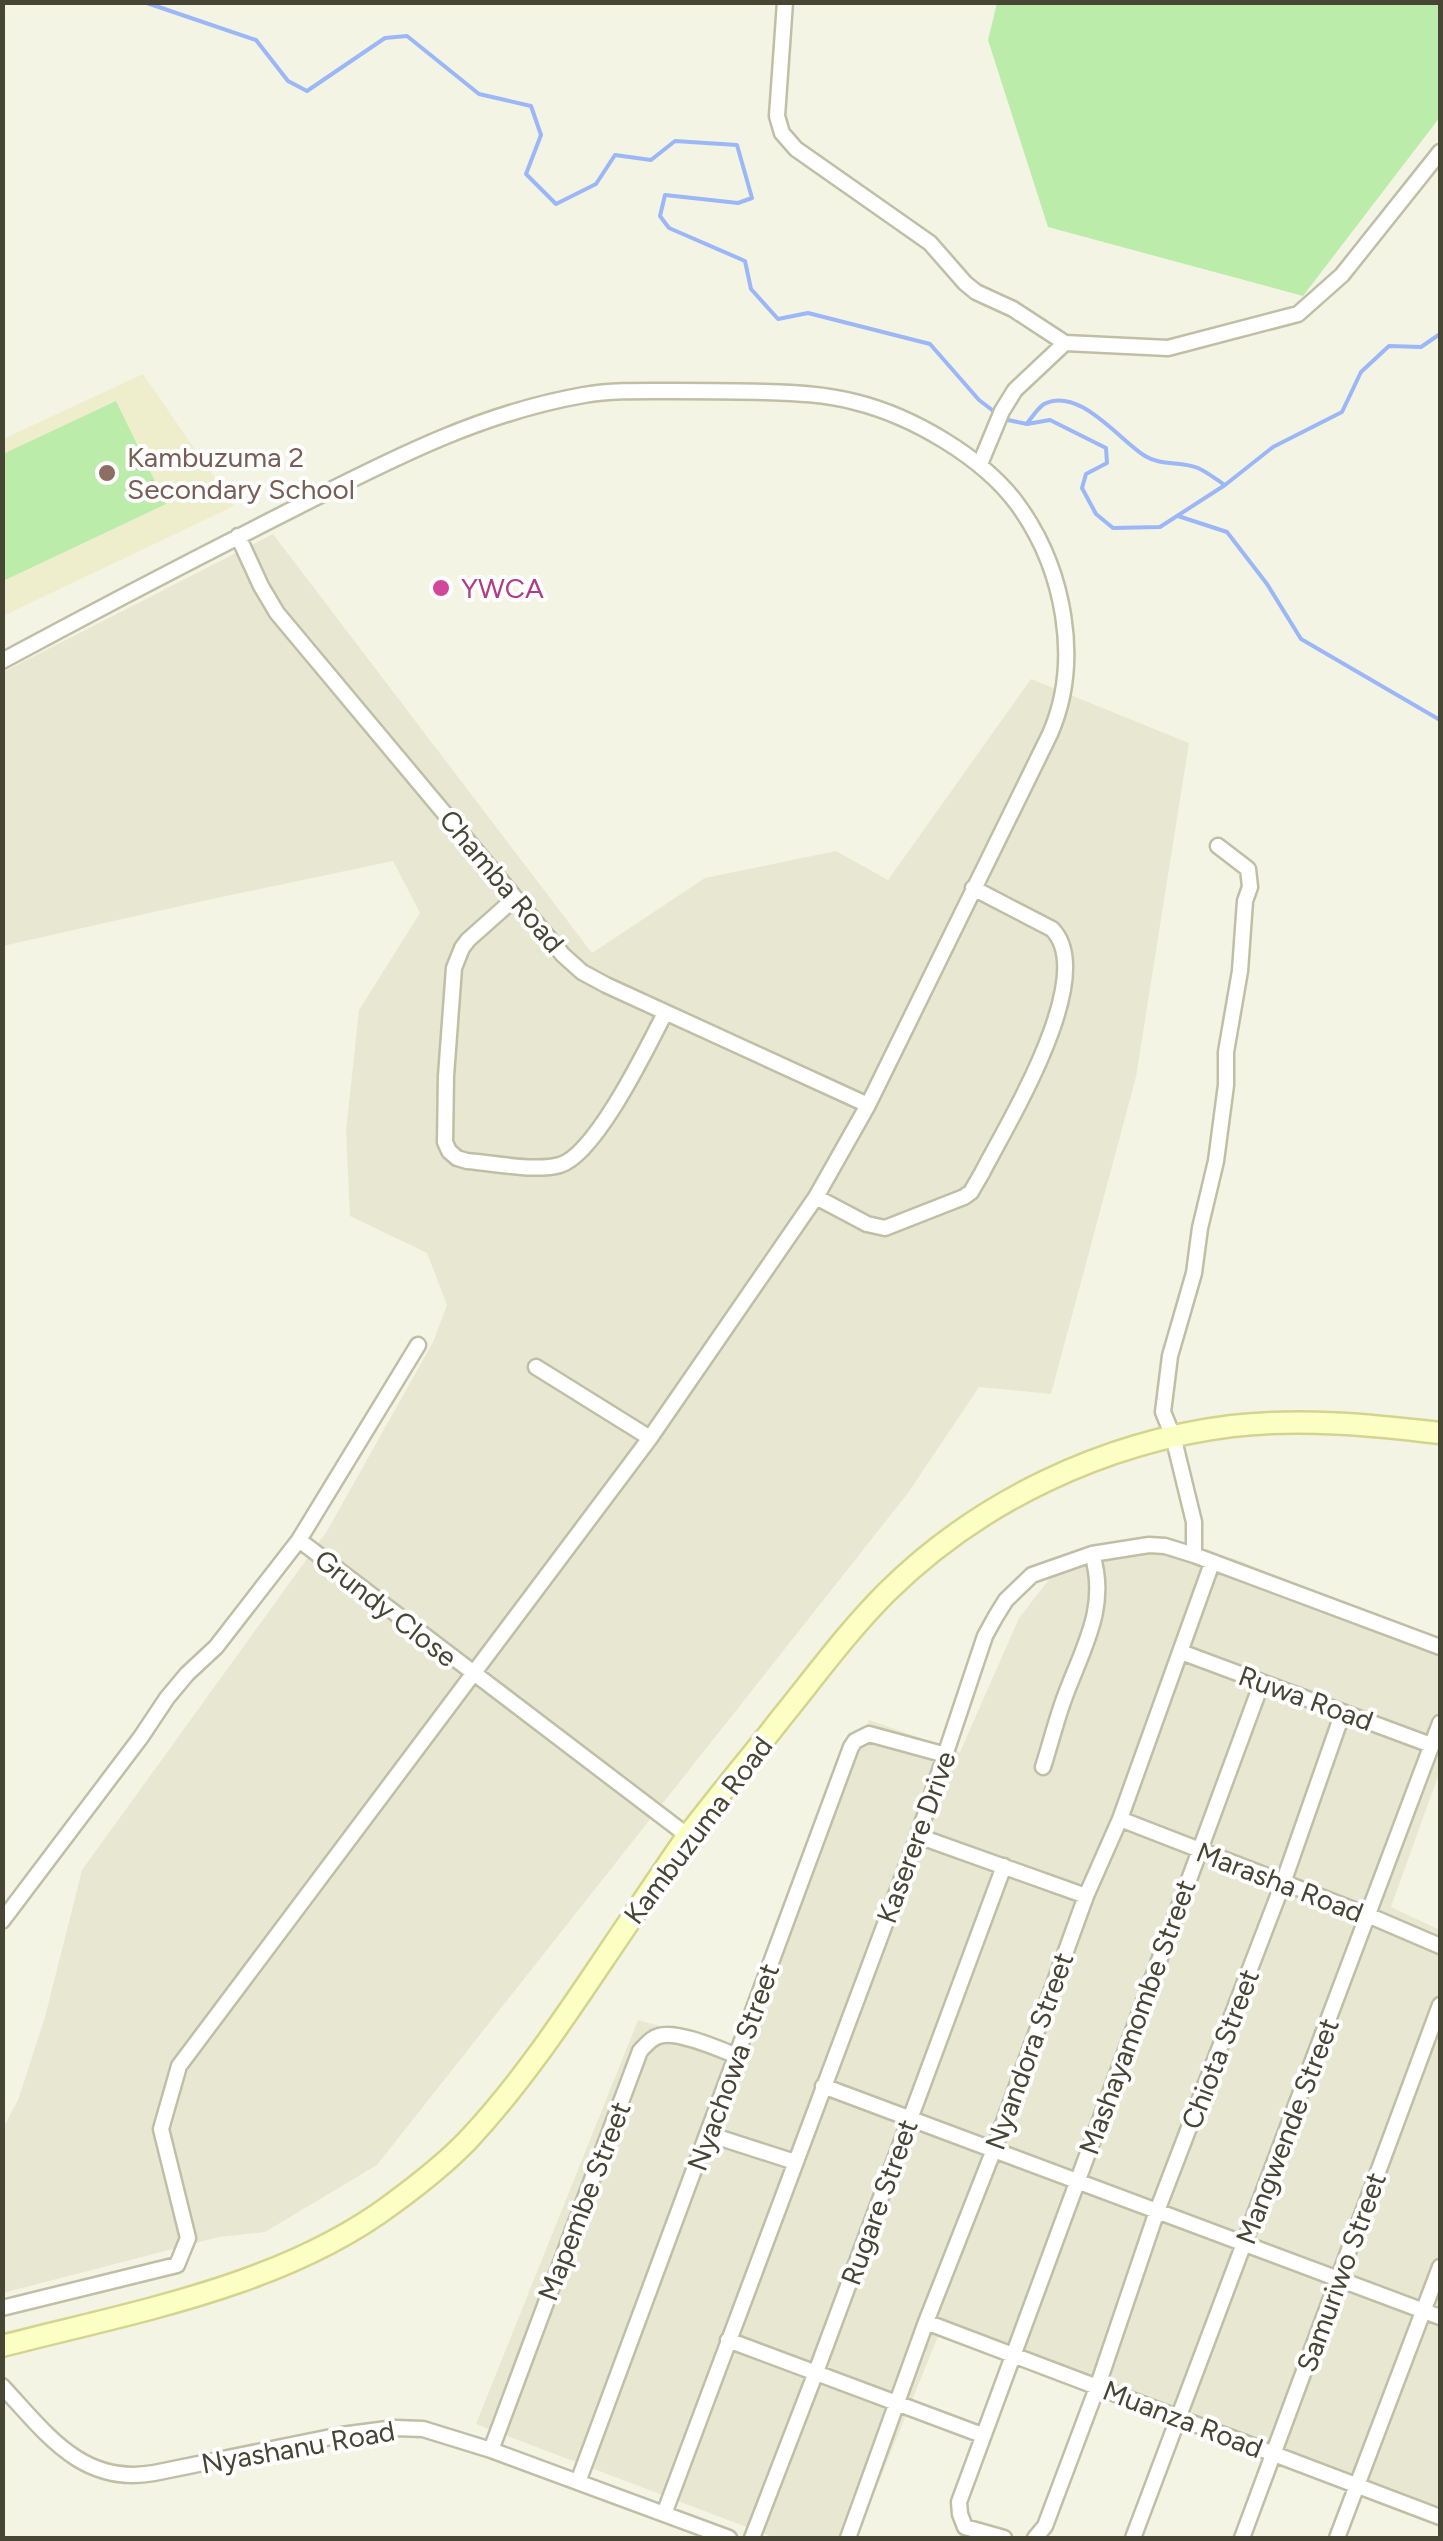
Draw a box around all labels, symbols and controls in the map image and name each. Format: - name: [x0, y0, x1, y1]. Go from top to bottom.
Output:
- place label: Kambuzuma 2 Secondary School: [127, 440, 355, 506]
- marker: Kambuzuma 2 Secondary School: [96, 462, 118, 484]
- place label: YWCA: [461, 571, 544, 605]
- marker: YWCA: [430, 577, 452, 599]
- street label: Chamba Road: [432, 803, 572, 959]
- street label: Grundy Close: [308, 1542, 464, 1674]
- street label: Ruwa Road: [1234, 1658, 1378, 1738]
- street label: Kambuzuma Road: [616, 1730, 780, 1930]
- street label: Kaserere Drive: [869, 1746, 963, 1928]
- street label: Marasha Road: [1192, 1835, 1368, 1929]
- street label: Mashayamombe Street: [1071, 1875, 1203, 2159]
- street label: Nyandora Street: [978, 1948, 1080, 2154]
- street label: Nyachowa Street: [680, 1959, 786, 2175]
- street label: Chiota Street: [1174, 1964, 1266, 2134]
- street label: Mangwende Street: [1228, 2013, 1346, 2249]
- street label: Mapembe Street: [530, 2097, 638, 2305]
- street label: Rugare Street: [833, 2114, 925, 2290]
- street label: Samuriwo Street: [1289, 2167, 1393, 2377]
- street label: Muanza Road: [1098, 2373, 1268, 2465]
- street label: Nyashanu Road: [199, 2413, 397, 2481]

